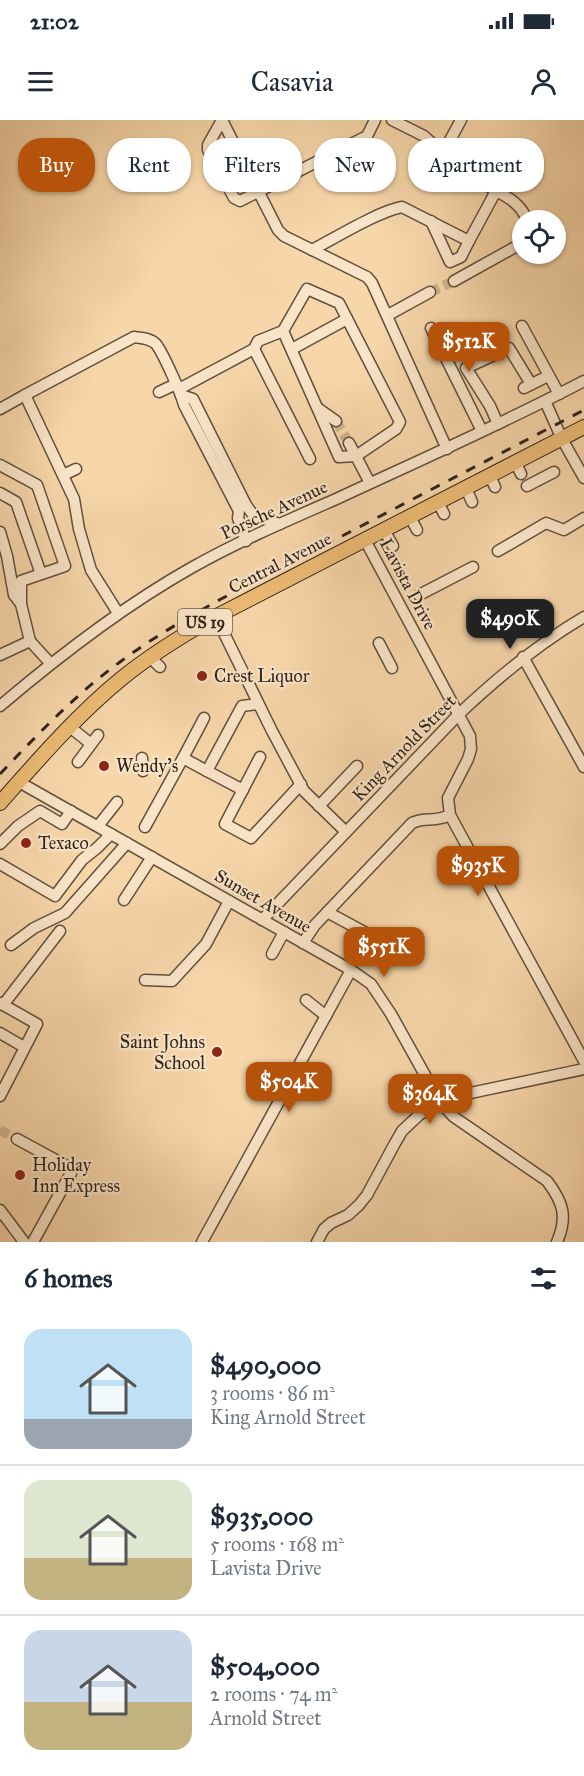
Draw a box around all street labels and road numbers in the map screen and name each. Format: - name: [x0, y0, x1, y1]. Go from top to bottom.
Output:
- street label: Porsche Avenue: [217, 476, 331, 544]
- street label: Central Avenue: [225, 528, 335, 598]
- street label: Lavista Drive: [375, 534, 441, 634]
- road number: US 19: [178, 609, 232, 635]
- street label: King Arnold Street: [347, 690, 462, 807]
- street label: Sunset Avenue: [211, 864, 315, 938]

